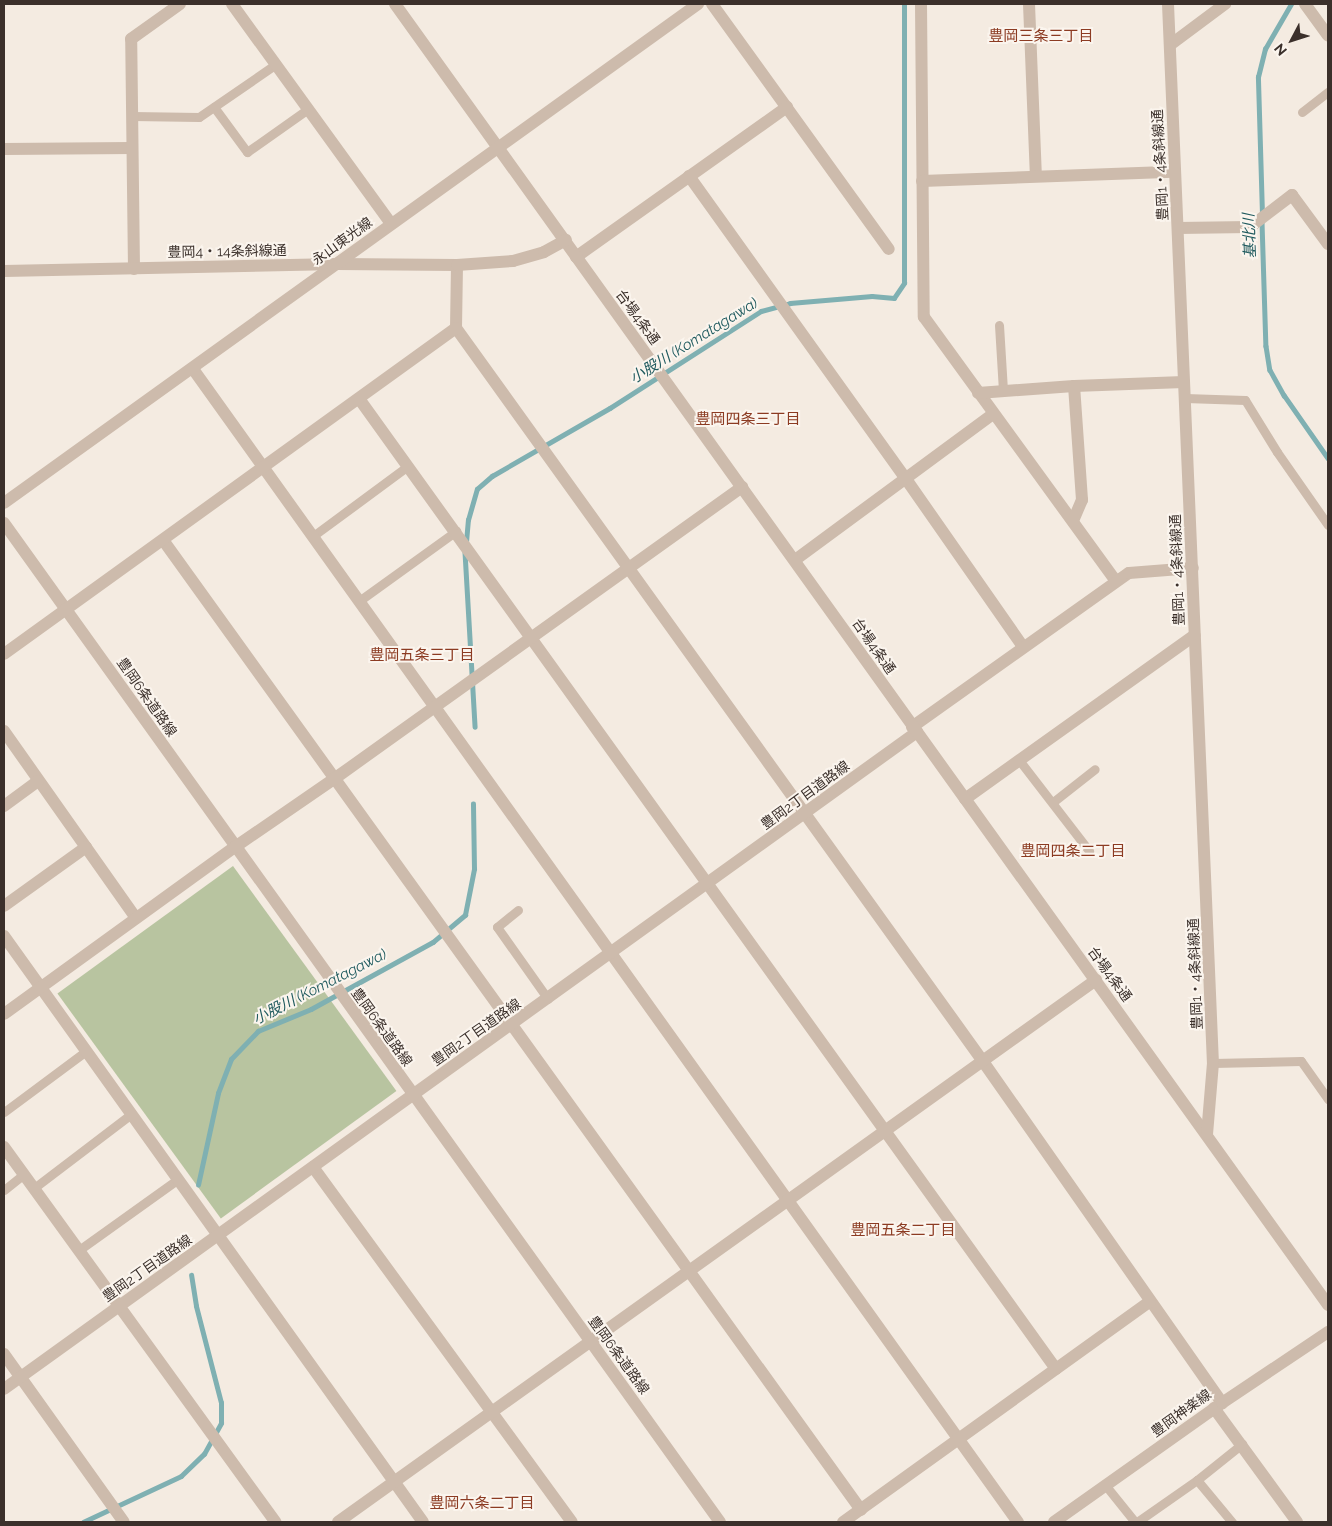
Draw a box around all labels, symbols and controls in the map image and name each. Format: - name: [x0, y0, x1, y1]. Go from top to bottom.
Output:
- north arrow: [1267, 15, 1317, 65]
- district label: 豊岡三条三丁目: [989, 28, 1093, 46]
- text: N: [1271, 40, 1290, 59]
- street label: 豊岡1・4条斜線通: [1149, 109, 1171, 221]
- water label: 基北川: [1240, 213, 1260, 259]
- street label: 永山東光線: [309, 214, 375, 268]
- street label: 豊岡4・14条斜線通: [167, 242, 287, 260]
- street label: 台場4条通: [612, 286, 664, 348]
- water label: 小股川 (Komatagawa): [627, 294, 761, 388]
- district label: 豊岡四条三丁目: [696, 411, 800, 429]
- street label: 豊岡1・4条斜線通: [1167, 514, 1187, 626]
- street label: 台場4条通: [849, 615, 899, 677]
- district label: 豊岡五条三丁目: [370, 647, 474, 665]
- street label: 豊岡6条道路線: [114, 654, 180, 740]
- street label: 豊岡2丁目道路線: [757, 757, 853, 833]
- district label: 豊岡四条二丁目: [1021, 843, 1125, 861]
- street label: 豊岡1・4条斜線通: [1185, 918, 1205, 1030]
- street label: 台場4条通: [1084, 943, 1136, 1005]
- water label: 小股川 (Komatagawa): [250, 945, 390, 1029]
- street label: 豊岡6条道路線: [348, 985, 416, 1069]
- street label: 豊岡2丁目道路線: [428, 995, 524, 1069]
- district label: 豊岡五条二丁目: [851, 1222, 955, 1240]
- street label: 豊岡2丁目道路線: [99, 1231, 195, 1305]
- street label: 豊岡6条道路線: [585, 1313, 653, 1397]
- street label: 豊岡神楽線: [1148, 1386, 1214, 1440]
- district label: 豊岡六条二丁目: [430, 1495, 534, 1513]

